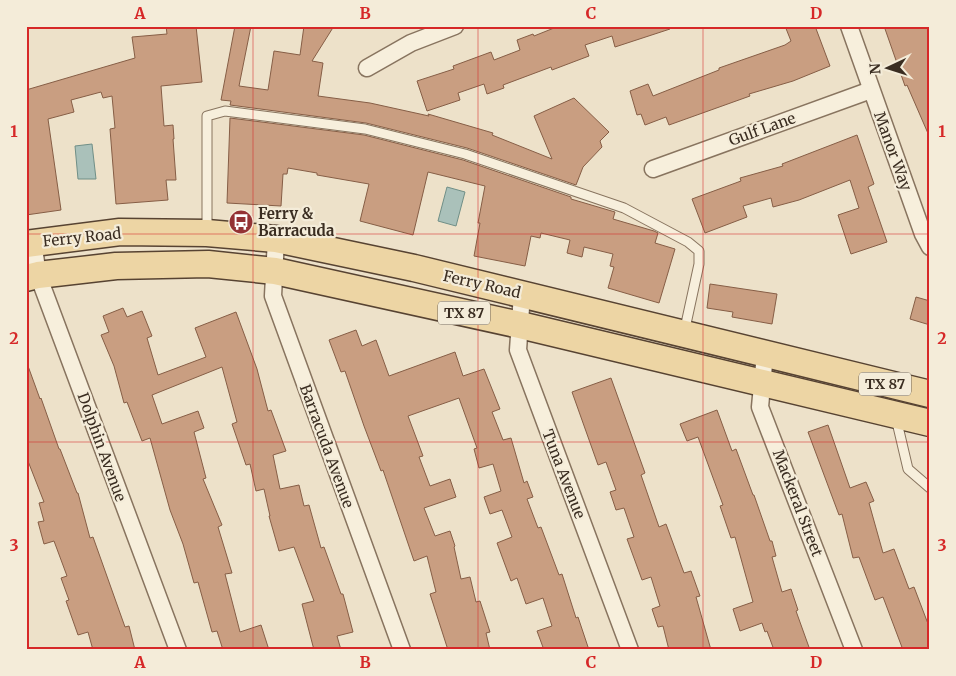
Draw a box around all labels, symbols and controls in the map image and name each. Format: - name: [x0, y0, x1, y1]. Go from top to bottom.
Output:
- text: A: [133, 3, 146, 23]
- text: B: [359, 3, 371, 23]
- text: C: [586, 3, 596, 23]
- text: D: [810, 3, 822, 23]
- north arrow: [864, 42, 914, 92]
- text: N: [866, 63, 884, 75]
- street label: Gulf Lane: [726, 108, 798, 150]
- street label: Manor Way: [870, 109, 916, 193]
- text: 1: [10, 121, 18, 141]
- text: 1: [938, 121, 946, 141]
- place label: Ferry & Barracuda: [258, 204, 335, 240]
- bus stop icon: Ferry & Barracuda: [228, 209, 254, 235]
- street label: Ferry Road: [42, 223, 122, 251]
- street label: Ferry Road: [441, 266, 523, 302]
- road number: TX 87: [438, 302, 490, 324]
- text: 2: [9, 328, 19, 348]
- text: 2: [937, 328, 947, 348]
- road number: TX 87: [859, 372, 911, 396]
- street label: Barracuda Avenue: [296, 382, 358, 511]
- street label: Dolphin Avenue: [73, 390, 131, 504]
- street label: Tuna Avenue: [538, 427, 590, 521]
- street label: Mackeral Street: [769, 447, 827, 559]
- text: 3: [9, 535, 19, 555]
- text: 3: [937, 535, 947, 555]
- text: A: [133, 652, 146, 672]
- text: B: [359, 652, 371, 672]
- text: C: [586, 652, 596, 672]
- text: D: [810, 652, 822, 672]

